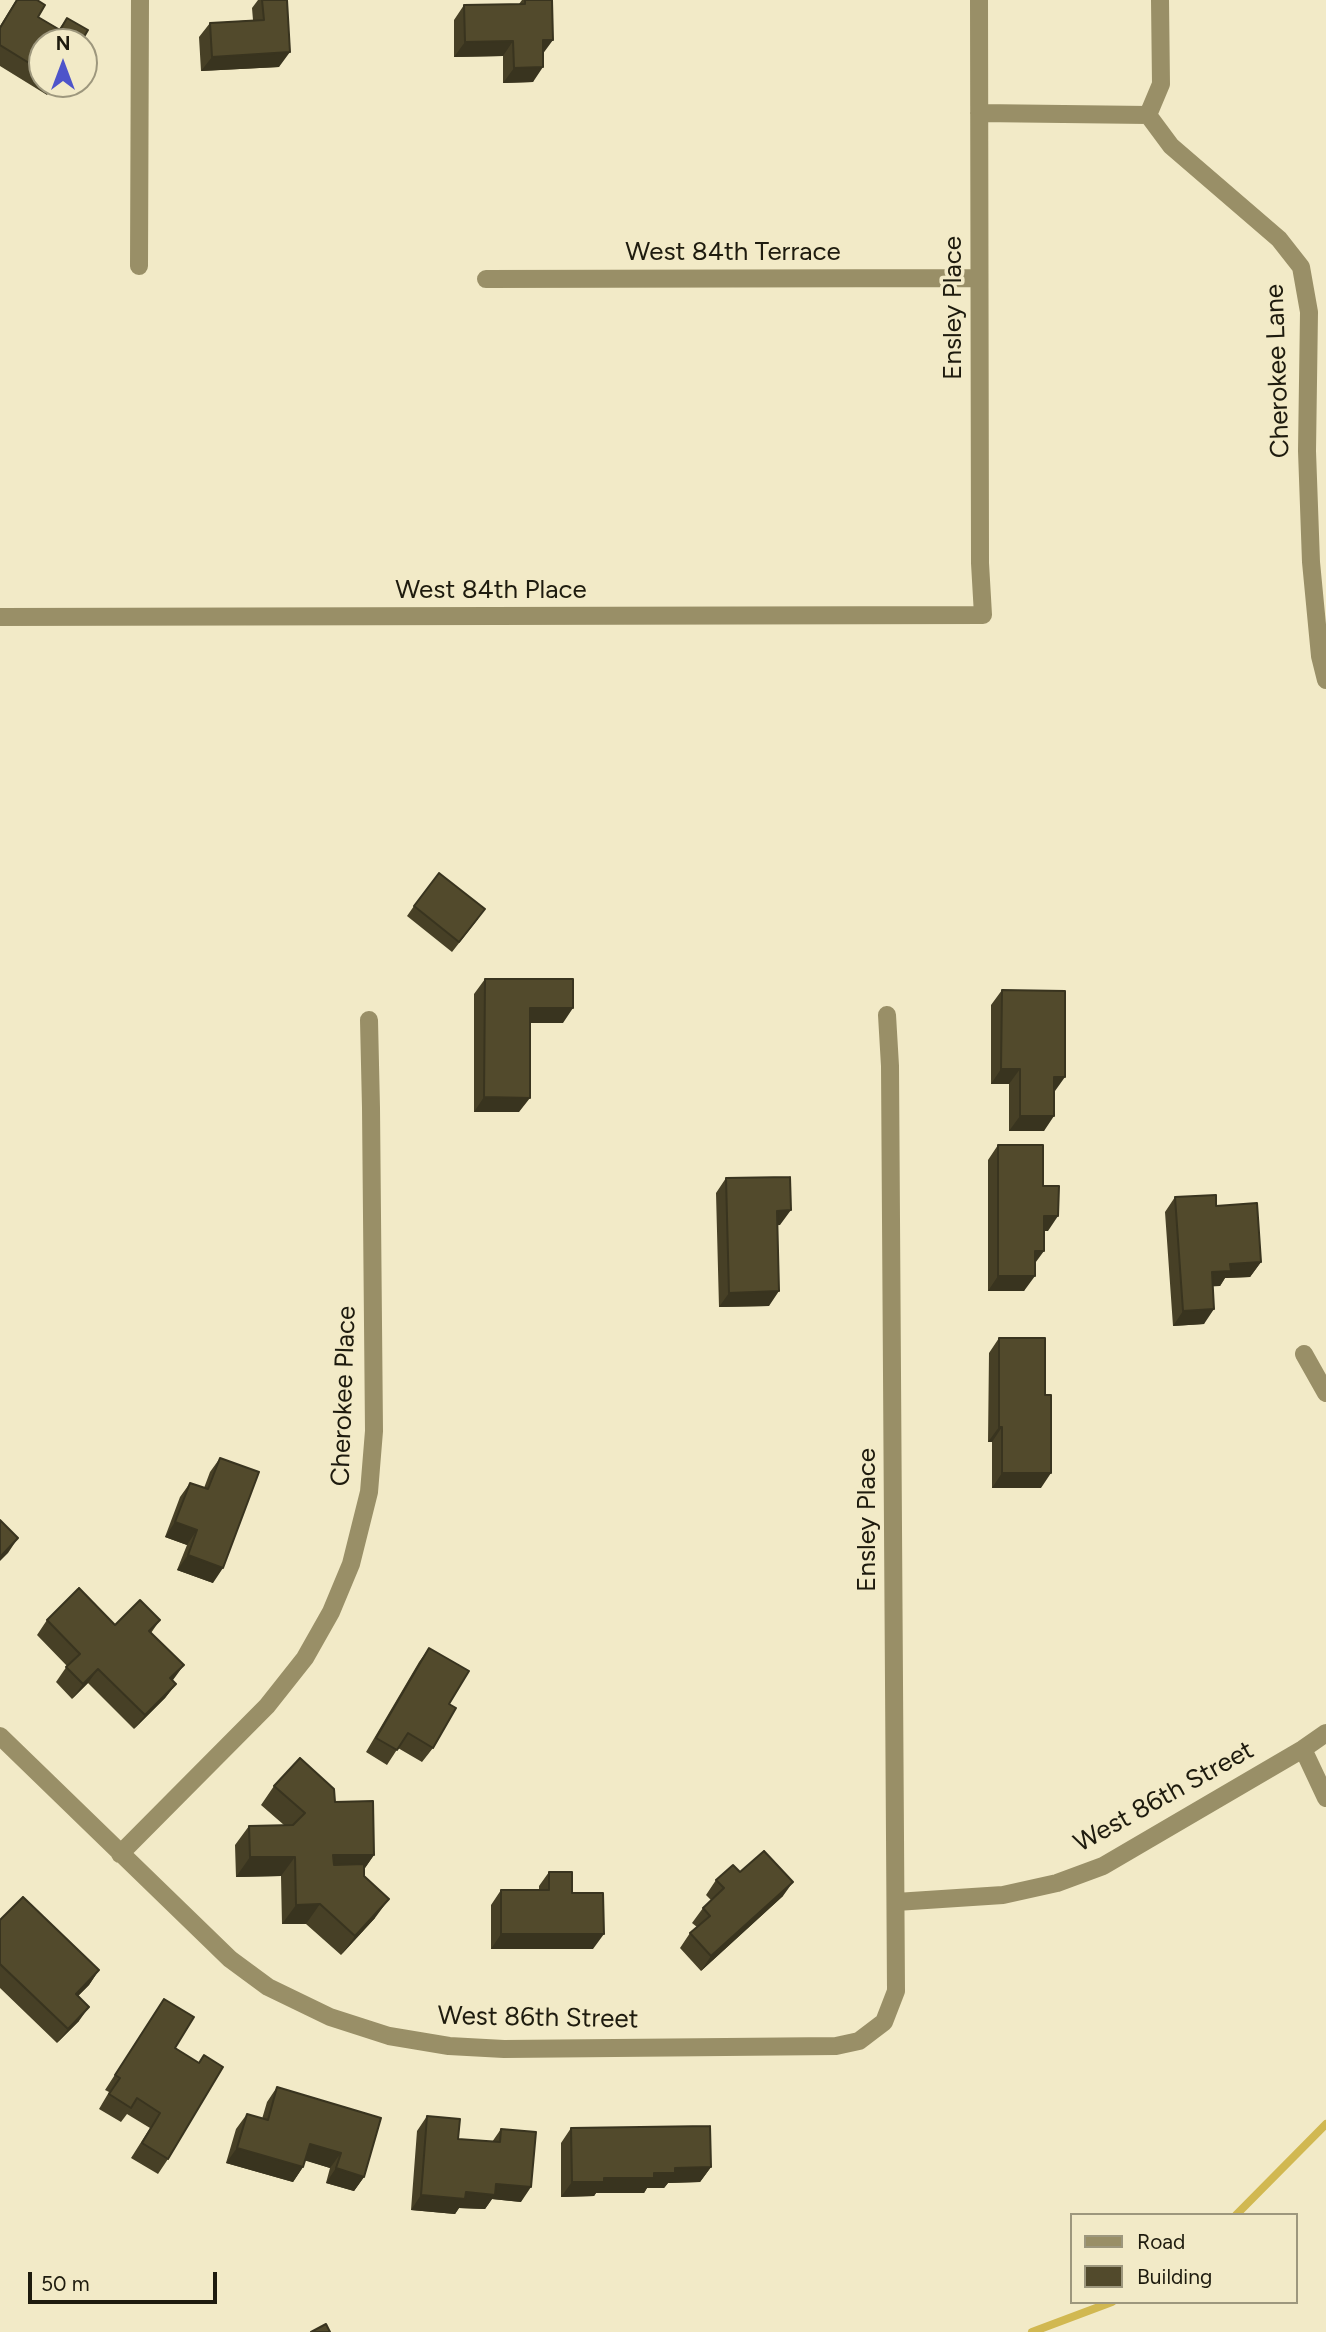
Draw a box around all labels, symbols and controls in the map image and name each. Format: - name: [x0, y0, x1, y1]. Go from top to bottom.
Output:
- north arrow: [28, 28, 98, 98]
- text: N: [56, 32, 70, 55]
- street label: West 84th Terrace: [625, 236, 841, 268]
- street label: Ensley Place: [937, 236, 969, 380]
- street label: Cherokee Lane: [1259, 284, 1297, 458]
- street label: West 84th Place: [395, 574, 587, 606]
- street label: Cherokee Place: [325, 1305, 363, 1487]
- street label: Ensley Place: [851, 1448, 883, 1592]
- street label: West 86th Street: [1069, 1735, 1259, 1859]
- street label: West 86th Street: [437, 2001, 639, 2035]
- legend: [1070, 2213, 1298, 2304]
- text: Road: [1137, 2229, 1185, 2254]
- scale bar: [32, 2258, 220, 2302]
- text: Building: [1137, 2264, 1212, 2289]
- text: 50 m: [41, 2271, 90, 2296]

